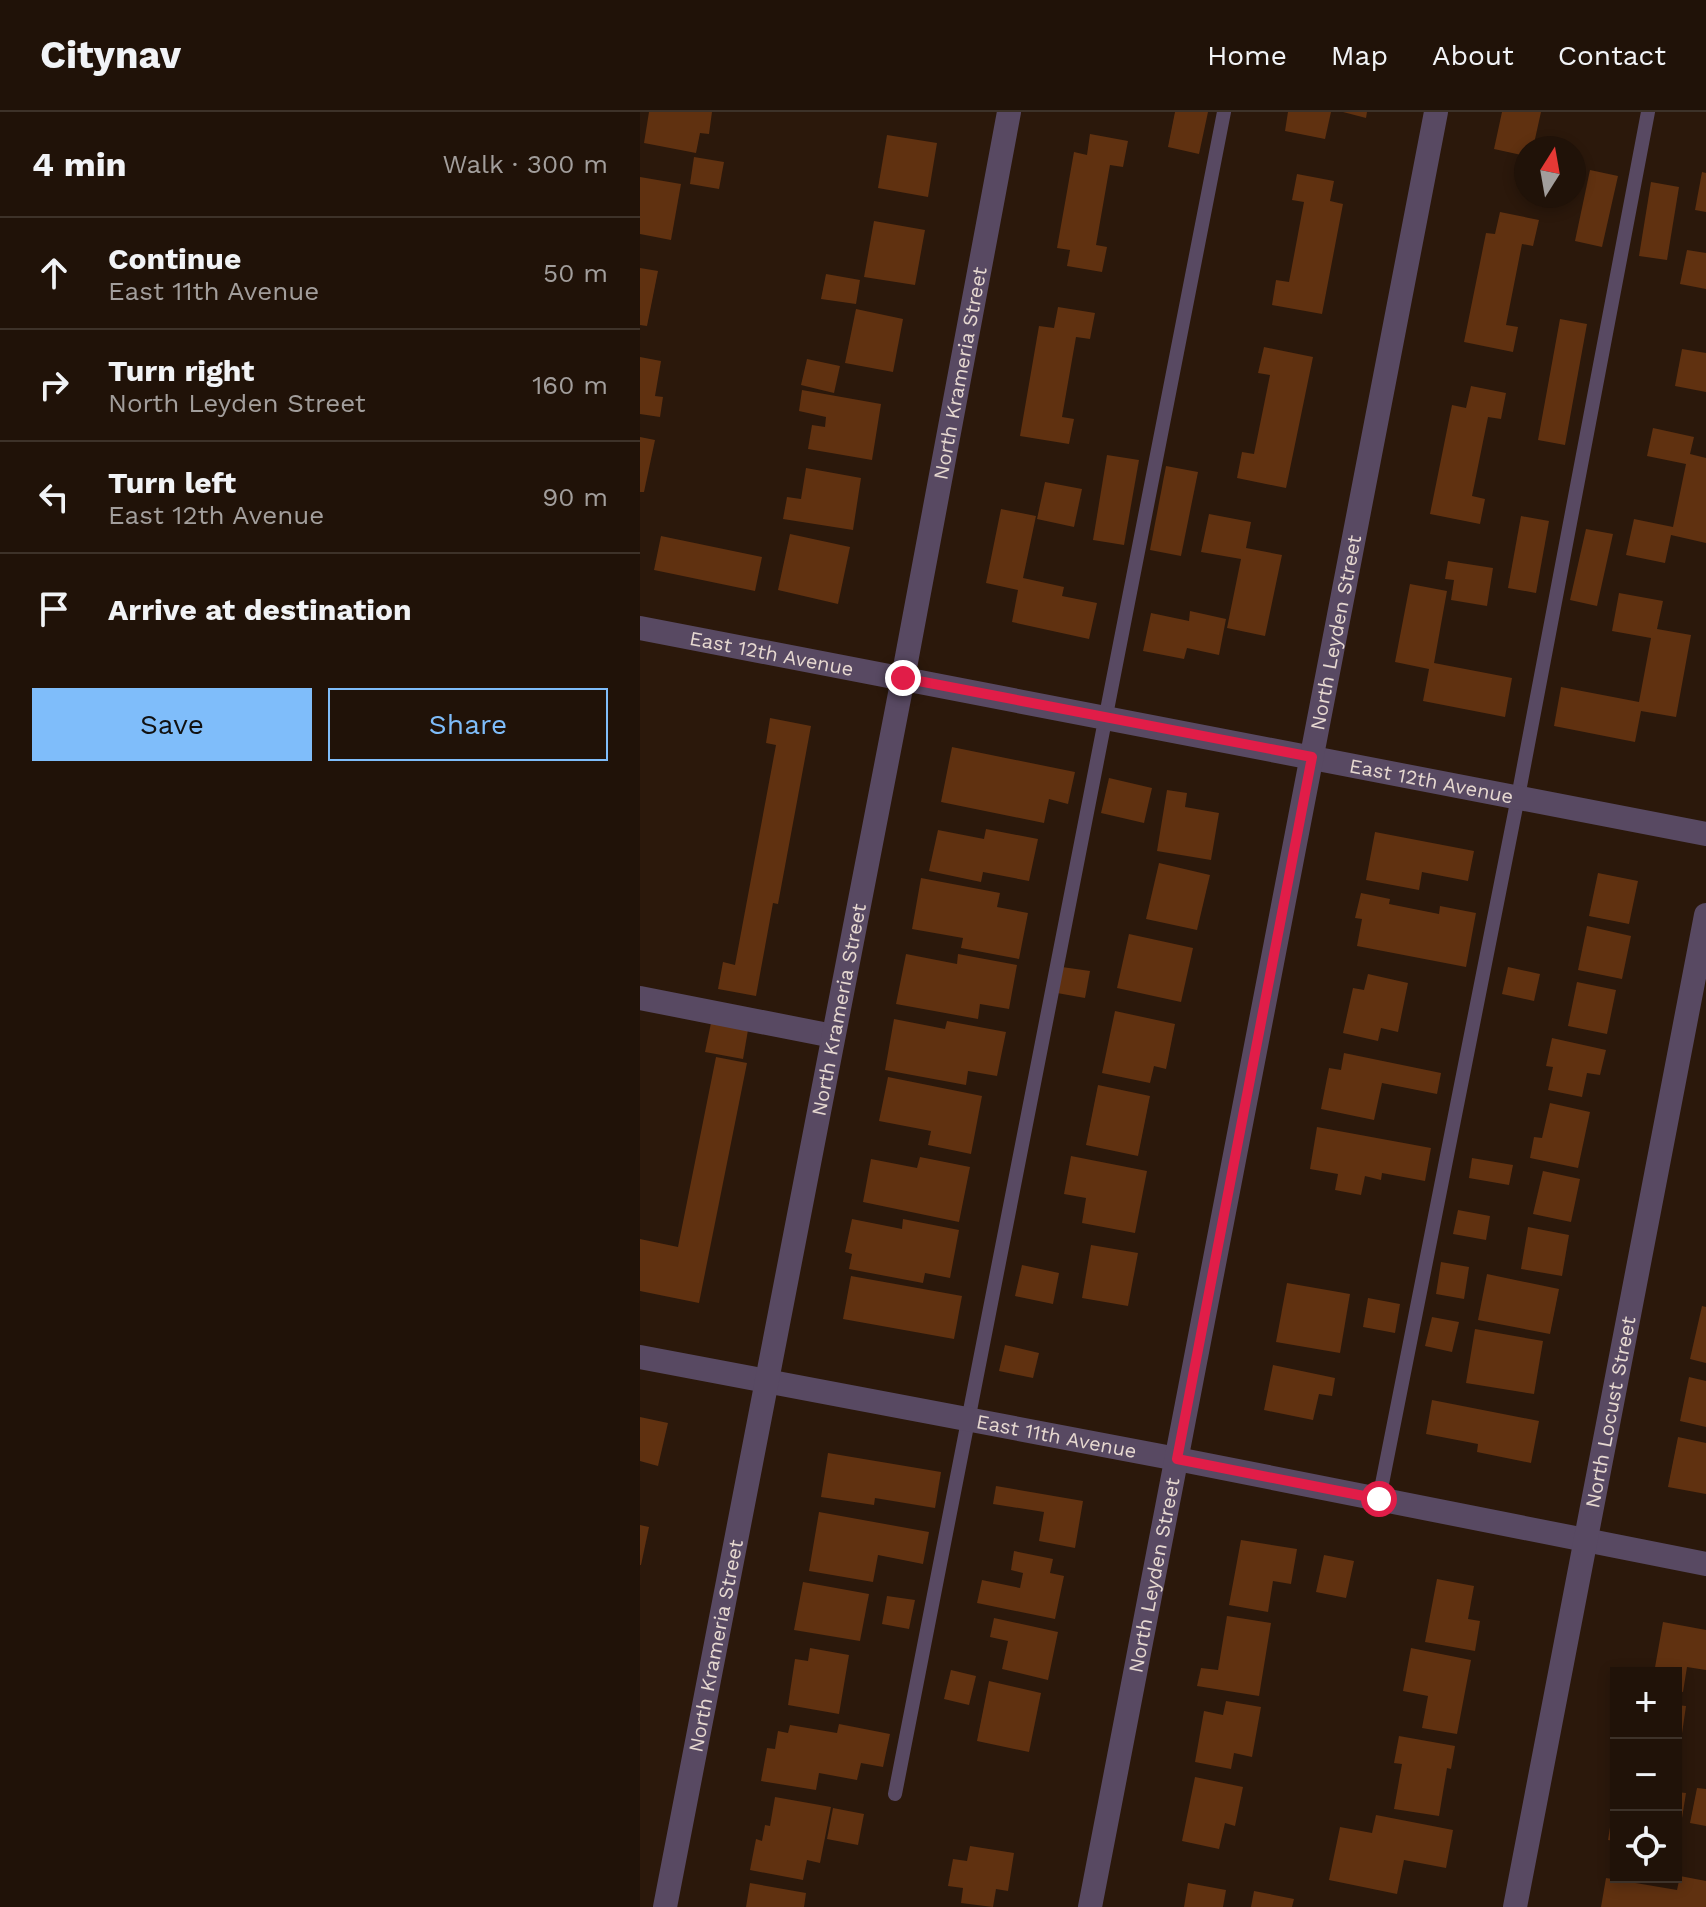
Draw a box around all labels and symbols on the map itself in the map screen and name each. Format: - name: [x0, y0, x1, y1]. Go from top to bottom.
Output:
- north arrow: [1514, 136, 1586, 208]
- street label: North Krameria Street: [928, 264, 992, 482]
- street label: North Leyden Street: [1305, 532, 1366, 732]
- street label: East 12th Avenue: [688, 626, 856, 681]
- route end: [885, 660, 921, 696]
- street label: East 12th Avenue: [1347, 753, 1515, 809]
- street label: North Krameria Street: [806, 901, 871, 1118]
- street label: North Locust Street: [1580, 1314, 1641, 1510]
- street label: East 11th Avenue: [974, 1409, 1139, 1463]
- street label: North Leyden Street: [1123, 1475, 1185, 1675]
- route start: [1361, 1481, 1397, 1517]
- street label: North Krameria Street: [683, 1537, 748, 1754]

